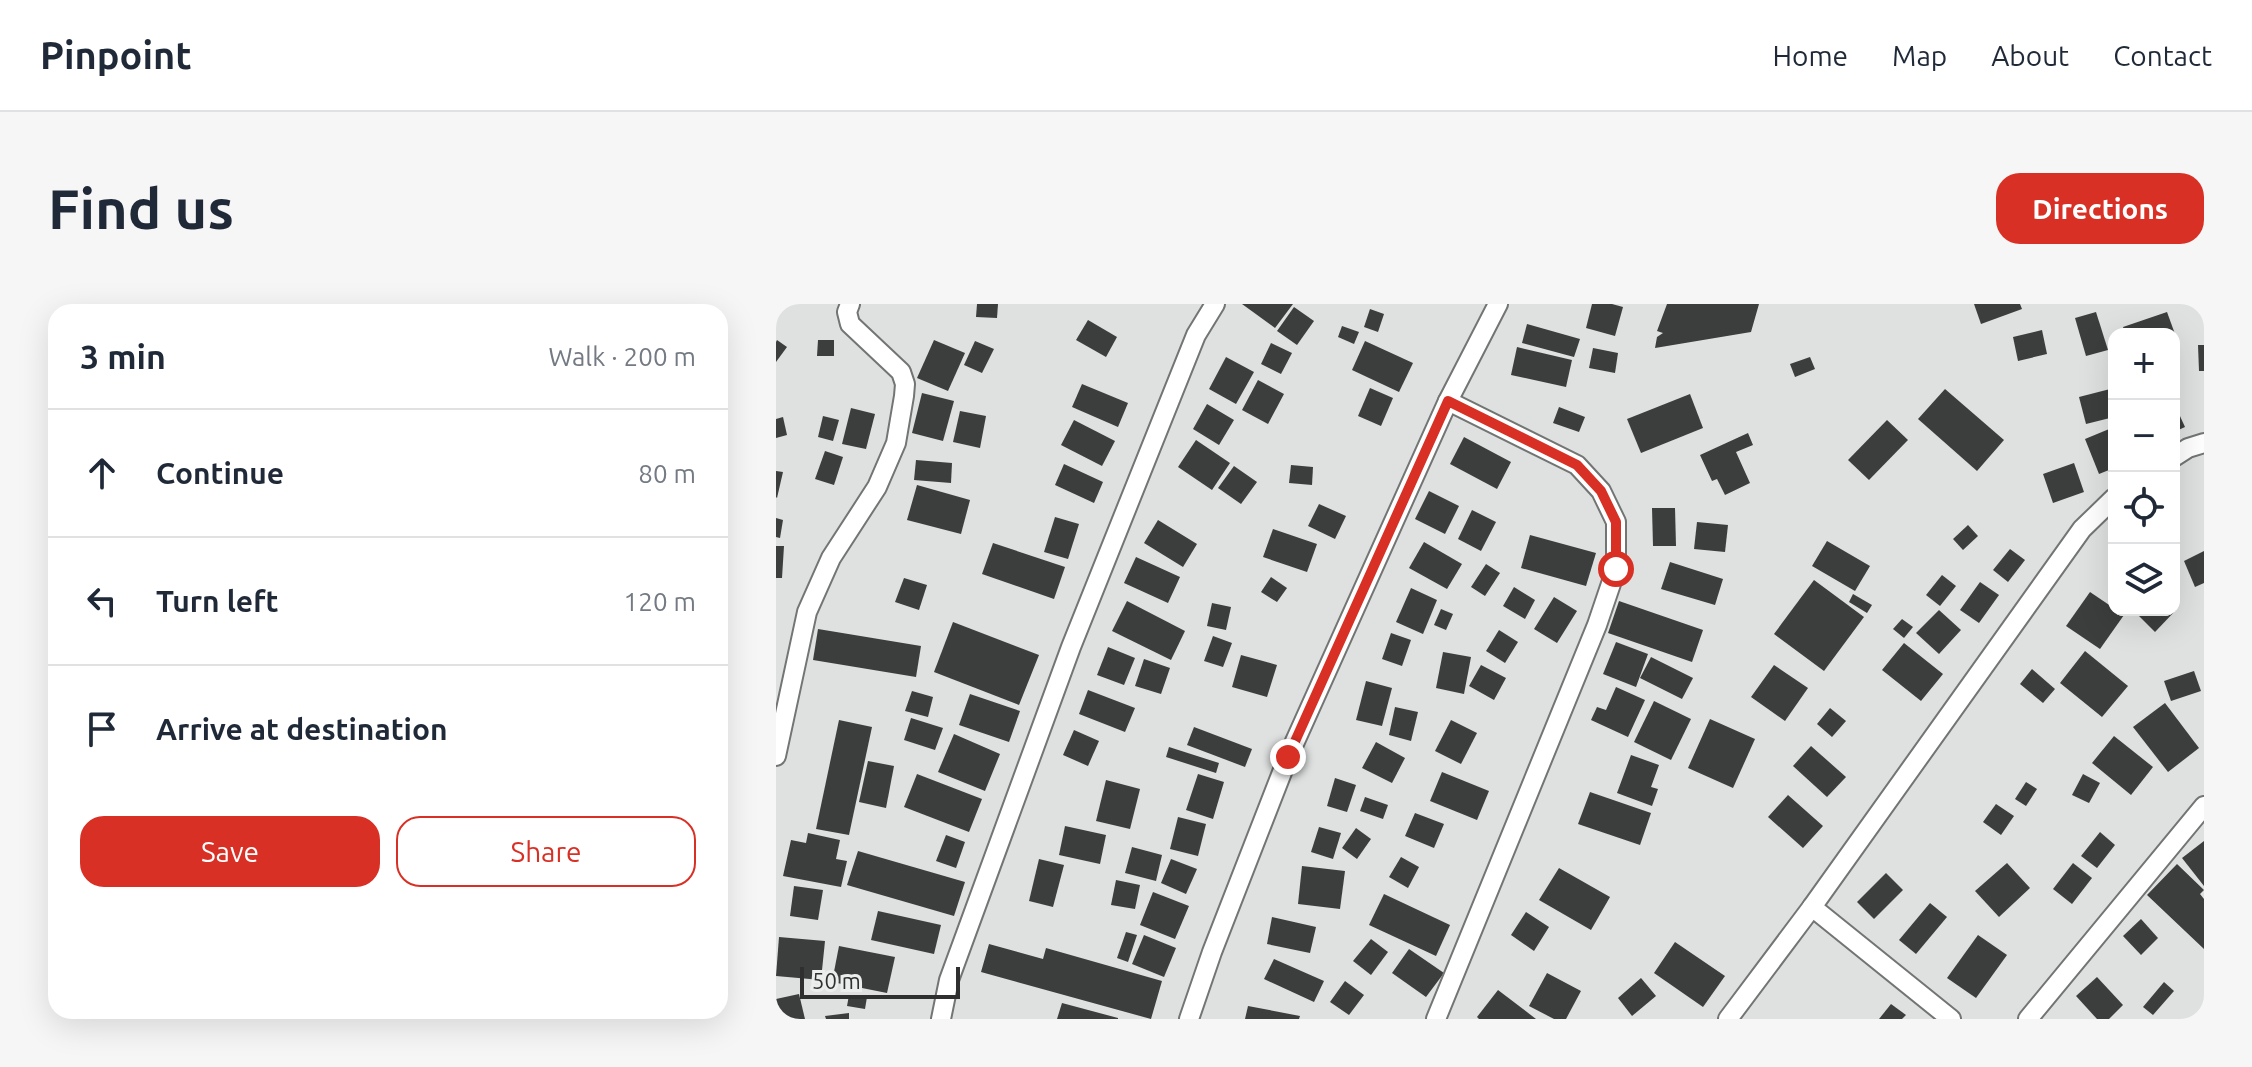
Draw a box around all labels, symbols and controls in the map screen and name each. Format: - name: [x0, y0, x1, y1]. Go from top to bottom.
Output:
- text: Pinpoint: [40, 34, 192, 76]
- text: Home: [1773, 40, 1848, 71]
- text: Map: [1892, 40, 1947, 71]
- text: About: [1991, 40, 2069, 71]
- text: Contact: [2113, 40, 2212, 71]
- button: Directions: [1996, 173, 2204, 244]
- text: Find us: [48, 177, 234, 240]
- map controls: [2108, 328, 2180, 616]
- button: +: [2108, 328, 2180, 400]
- text: 3 min: [80, 337, 166, 375]
- text: Walk · 200 m: [548, 342, 696, 371]
- button: −: [2108, 400, 2180, 472]
- icon: ahead: [80, 451, 124, 495]
- text: Continue: [156, 456, 284, 490]
- text: 80 m: [638, 459, 696, 488]
- button: locate: [2108, 472, 2180, 544]
- button: layers: [2108, 544, 2180, 616]
- route start: [1598, 551, 1634, 587]
- icon: left: [80, 579, 124, 623]
- text: Turn left: [156, 584, 278, 618]
- text: 120 m: [624, 587, 696, 616]
- icon: arrive: [80, 707, 124, 751]
- text: Arrive at destination: [156, 712, 448, 746]
- route end: [1270, 739, 1306, 775]
- button: Save: [80, 816, 380, 887]
- button: Share: [396, 816, 696, 887]
- scale bar: [800, 963, 960, 999]
- text: 50 m: [812, 968, 861, 993]

